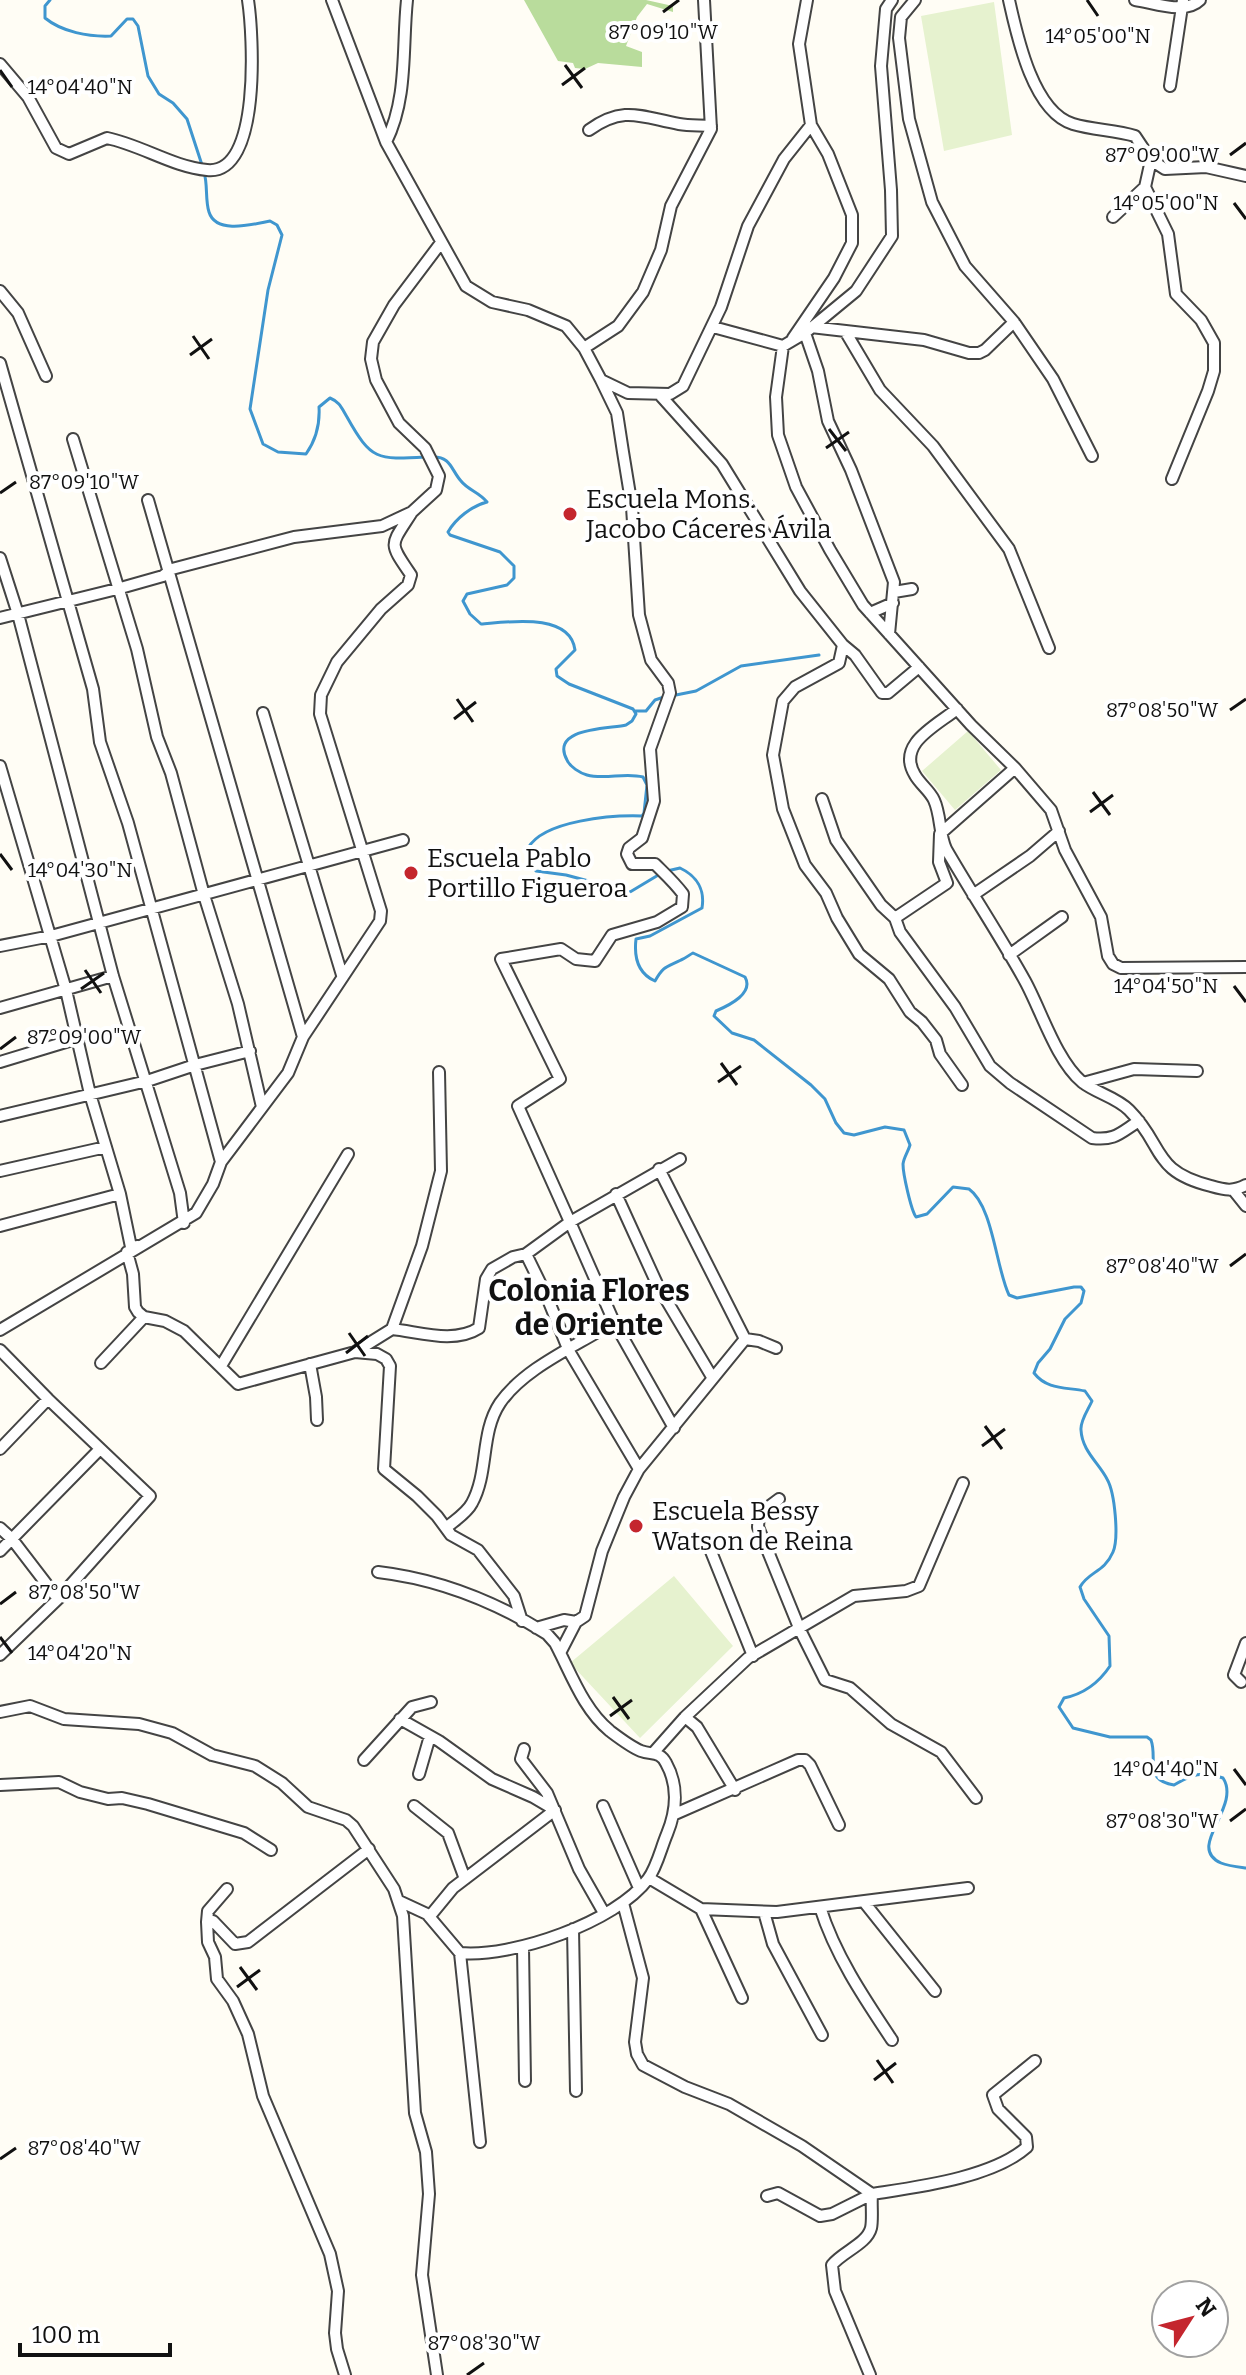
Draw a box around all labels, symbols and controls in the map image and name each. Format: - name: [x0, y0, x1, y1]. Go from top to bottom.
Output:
- text: 87°09'10"W: [608, 20, 718, 44]
- text: 14°05'00"N: [1045, 24, 1151, 48]
- text: 14°04'40"N: [27, 75, 133, 99]
- text: 87°09'00"W: [1105, 143, 1220, 167]
- text: 14°05'00"N: [1113, 191, 1219, 215]
- text: 87°09'10"W: [29, 470, 139, 494]
- place label: Escuela Mons. Jacobo Cáceres Ávila: [585, 484, 831, 545]
- marker: Escuela Mons. Jacobo Cáceres Ávila: [561, 505, 579, 523]
- text: 87°08'50"W: [1106, 698, 1219, 722]
- place label: Escuela Pablo Portillo Figueroa: [427, 843, 628, 904]
- text: 14°04'30"N: [28, 858, 133, 882]
- marker: Escuela Pablo Portillo Figueroa: [402, 864, 420, 882]
- text: 14°04'50"N: [1114, 974, 1218, 998]
- text: 87°09'00"W: [27, 1025, 142, 1049]
- text: 87°08'40"W: [1105, 1254, 1219, 1278]
- district label: Colonia Flores de Oriente: [488, 1273, 690, 1343]
- place label: Escuela Bessy Watson de Reina: [652, 1496, 853, 1557]
- marker: Escuela Bessy Watson de Reina: [627, 1517, 645, 1535]
- text: 87°08'50"W: [28, 1580, 141, 1604]
- text: 14°04'20"N: [28, 1641, 132, 1665]
- text: 14°04'40"N: [1113, 1757, 1219, 1781]
- text: 87°08'30"W: [1106, 1809, 1219, 1833]
- text: 87°08'40"W: [27, 2136, 141, 2160]
- north arrow: [1150, 2279, 1230, 2359]
- text: N: [1190, 2293, 1222, 2322]
- scale bar: [20, 2307, 170, 2357]
- text: 100 m: [32, 2321, 100, 2349]
- text: 87°08'30"W: [428, 2331, 541, 2355]

